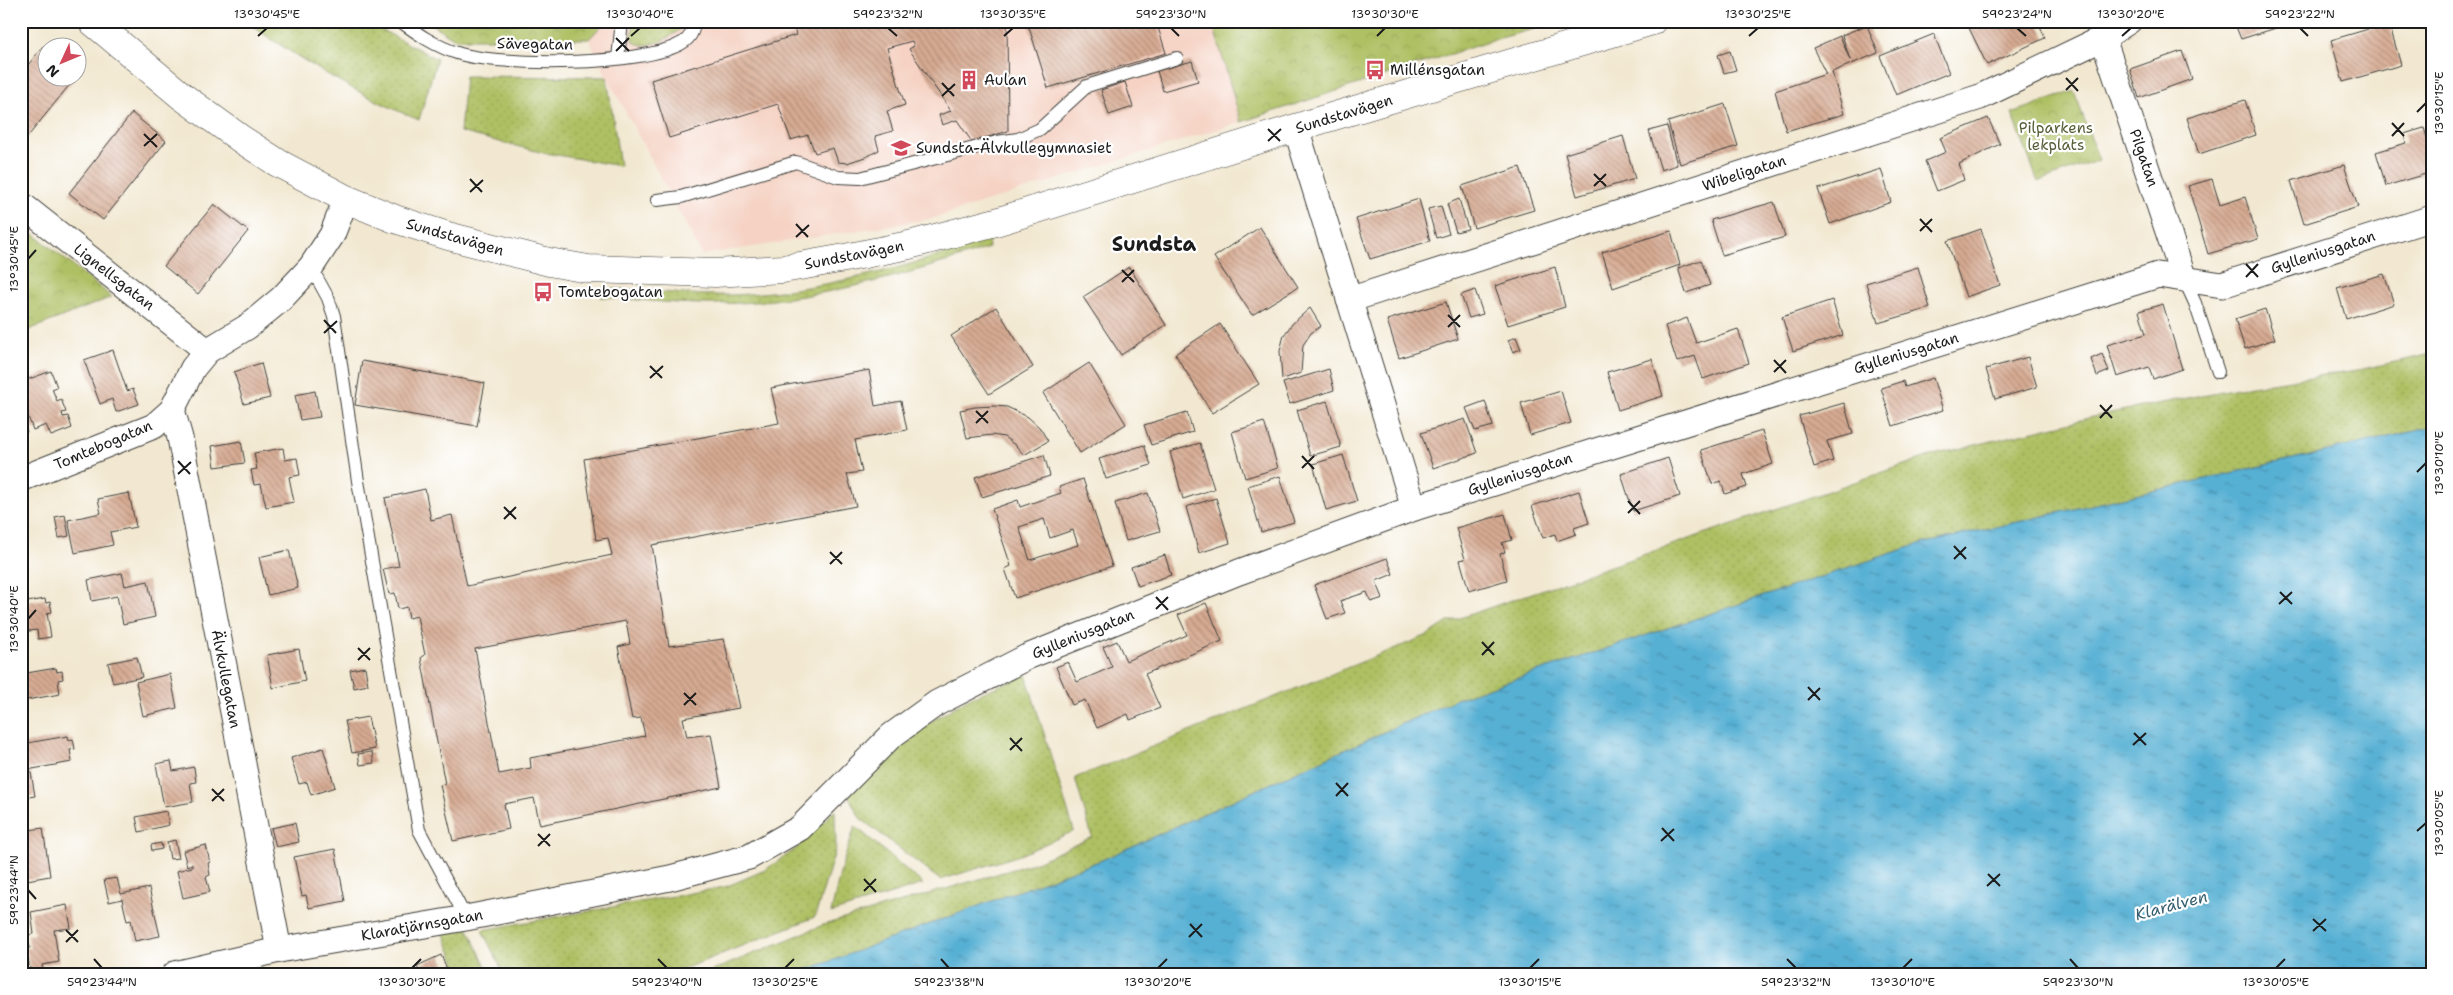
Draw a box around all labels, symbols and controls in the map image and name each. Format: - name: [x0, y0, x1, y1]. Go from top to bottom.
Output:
- text: 13°30'45"E: [234, 6, 300, 22]
- text: 13°30'40"E: [606, 6, 674, 22]
- text: 59°23'32"N: [853, 6, 923, 22]
- text: 13°30'35"E: [980, 6, 1046, 22]
- text: 59°23'30"N: [1136, 6, 1206, 22]
- text: 13°30'30"E: [1351, 6, 1419, 22]
- text: 13°30'25"E: [1725, 6, 1791, 22]
- text: 59°23'24"N: [1982, 6, 2052, 22]
- text: 13°30'20"E: [2097, 6, 2165, 22]
- text: 59°23'22"N: [2265, 6, 2335, 22]
- street label: Sävegatan: [497, 33, 573, 55]
- north arrow: [38, 38, 88, 88]
- bus stop icon: Millénsgatan: [1364, 59, 1386, 81]
- place label: Millénsgatan: [1390, 60, 1485, 80]
- text: N: [42, 61, 63, 81]
- building icon: Aulan: [958, 69, 980, 91]
- place label: Aulan: [984, 70, 1027, 90]
- text: 13°30'15"E: [2431, 71, 2447, 135]
- street label: Sundstavägen: [1293, 90, 1395, 138]
- park label: Pilparkens lekplats: [2019, 118, 2093, 155]
- street label: Pilgatan: [2125, 126, 2163, 190]
- school or university icon: Sundsta-Älvkullegymnasiet: [890, 137, 912, 159]
- place label: Sundsta-Älvkullegymnasiet: [916, 138, 1112, 158]
- street label: Wibeligatan: [1700, 150, 1788, 196]
- street label: Sundstavägen: [404, 213, 506, 261]
- text: 13°30'45"E: [6, 226, 22, 292]
- street label: Gylleniusgatan: [2268, 226, 2378, 278]
- district label: Sundsta: [1112, 231, 1196, 257]
- street label: Sundstavägen: [803, 236, 905, 274]
- street label: Lignellsgatan: [69, 239, 159, 315]
- bus stop icon: Tomtebogatan: [532, 281, 554, 303]
- place label: Tomtebogatan: [558, 282, 663, 302]
- street label: Gylleniusgatan: [1851, 328, 1961, 378]
- street label: Tomtebogatan: [51, 415, 155, 475]
- text: 13°30'10"E: [2431, 431, 2447, 495]
- street label: Gylleniusgatan: [1465, 448, 1575, 500]
- text: 13°30'40"E: [6, 585, 22, 653]
- street label: Gylleniusgatan: [1029, 604, 1137, 664]
- street label: Älvkullegatan: [207, 628, 245, 730]
- text: 13°30'05"E: [2431, 790, 2447, 856]
- text: 59°23'44"N: [6, 855, 22, 925]
- water label: Klarälven: [2133, 886, 2210, 925]
- street label: Klaratjärnsgatan: [359, 904, 485, 946]
- text: 59°23'44"N: [67, 974, 137, 990]
- text: 13°30'30"E: [378, 974, 446, 990]
- text: 59°23'40"N: [632, 974, 702, 990]
- text: 13°30'25"E: [752, 974, 818, 990]
- text: 59°23'38"N: [914, 974, 984, 990]
- text: 13°30'20"E: [1124, 974, 1192, 990]
- text: 13°30'15"E: [1498, 974, 1562, 990]
- text: 59°23'32"N: [1761, 974, 1831, 990]
- text: 13°30'10"E: [1871, 974, 1935, 990]
- text: 59°23'30"N: [2043, 974, 2113, 990]
- text: 13°30'05"E: [2243, 974, 2309, 990]

